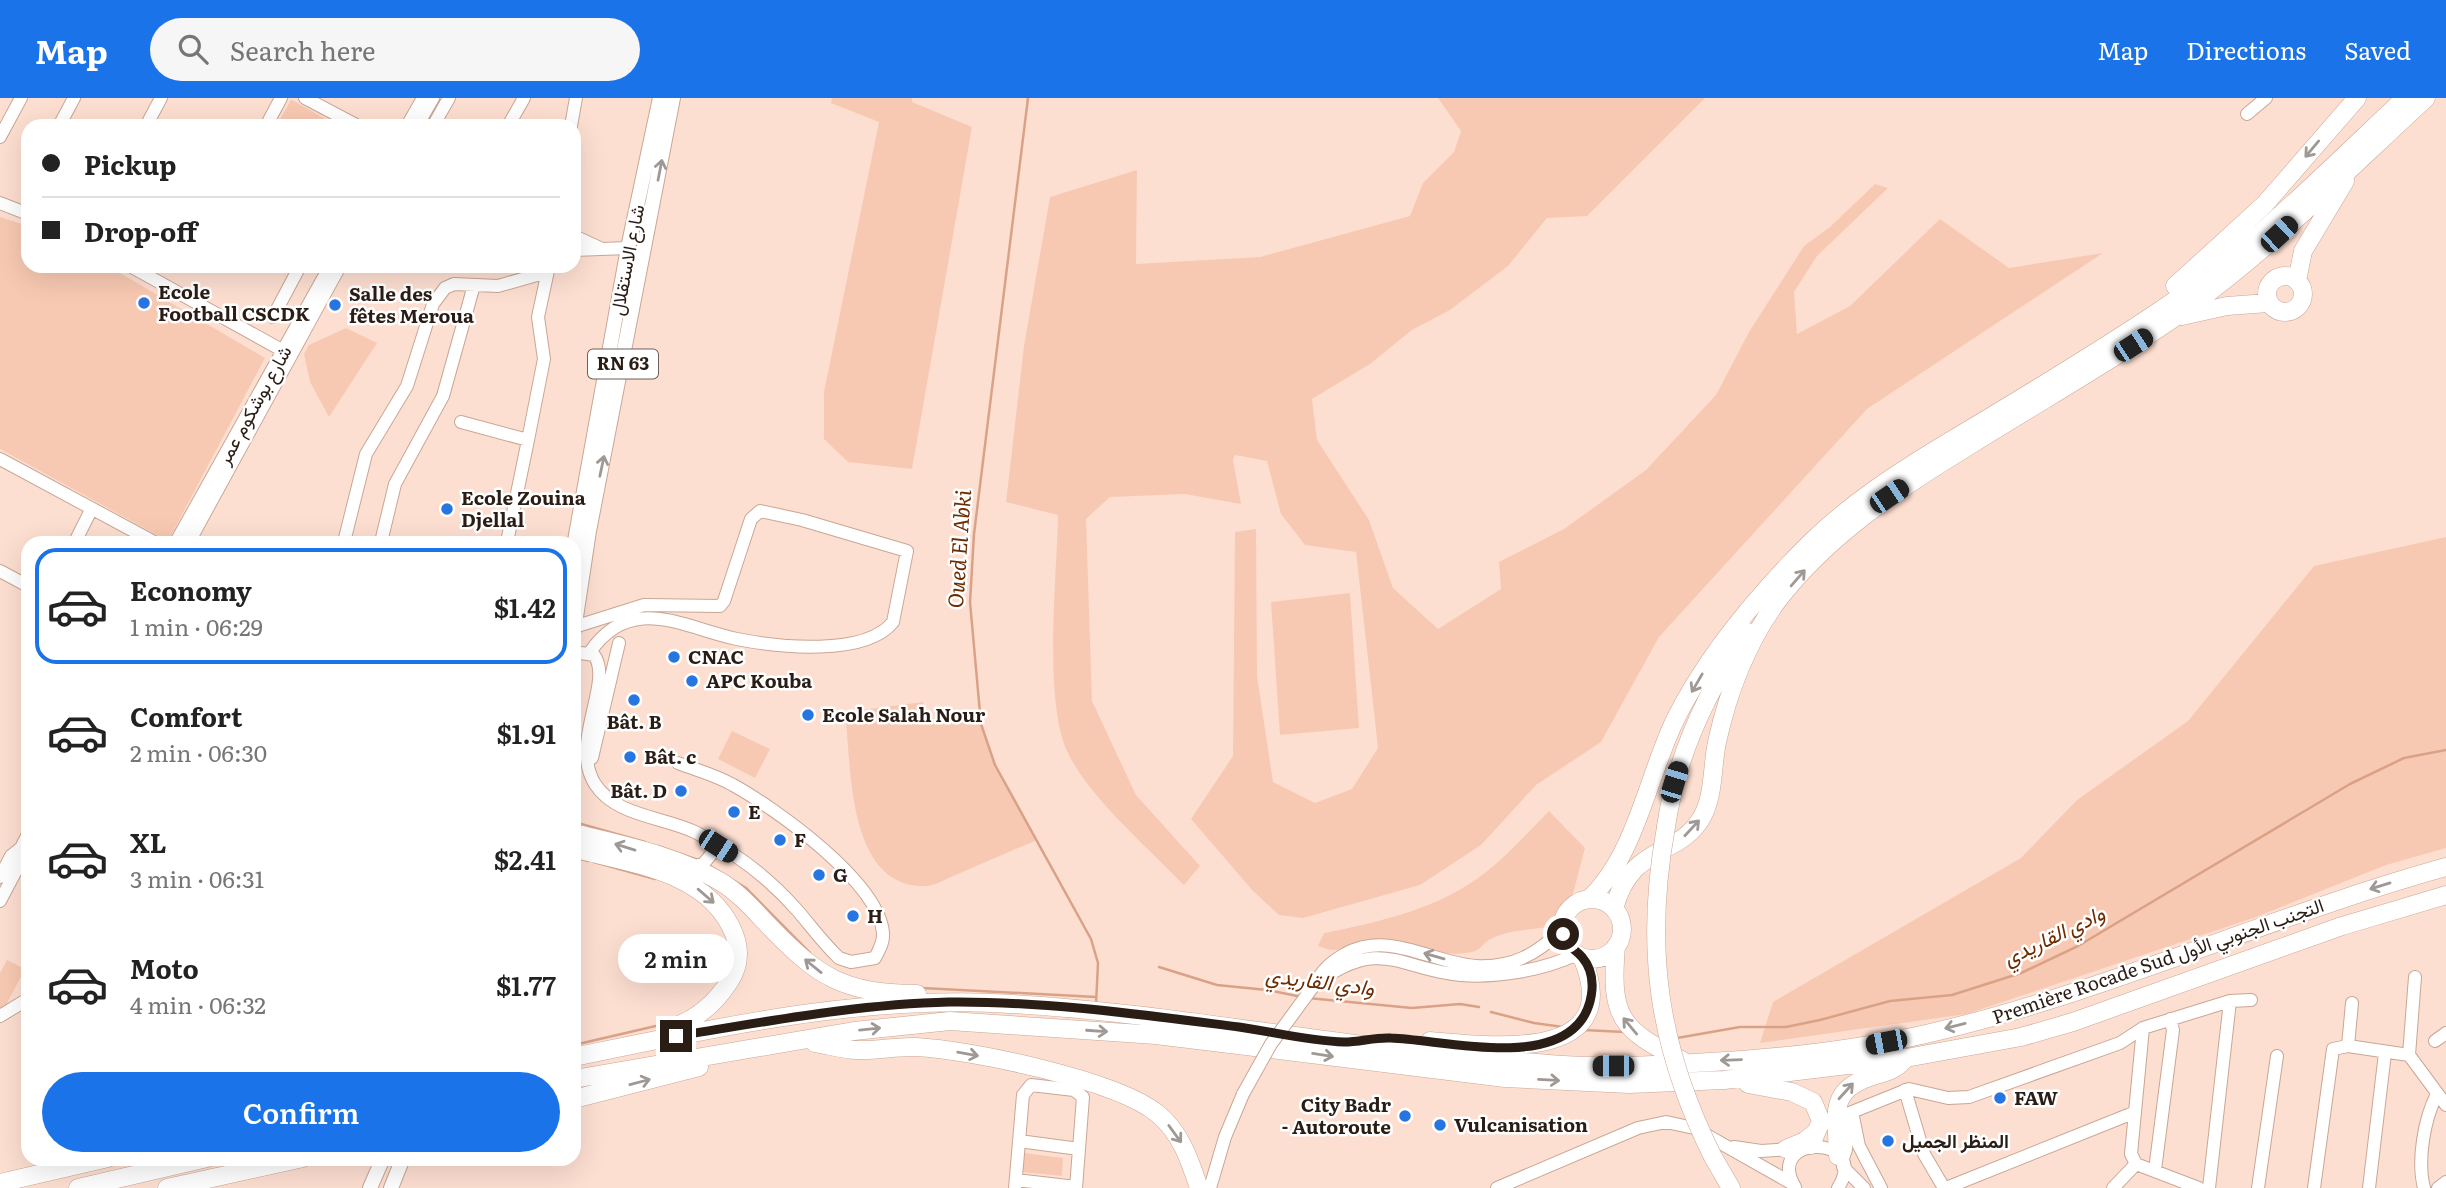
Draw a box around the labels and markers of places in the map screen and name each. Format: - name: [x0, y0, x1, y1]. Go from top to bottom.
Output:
- place label: Ecole Football CSCDK: [158, 277, 310, 327]
- place label: Salle des fêtes Meroua: [349, 279, 474, 329]
- marker: Ecole Football CSCDK: [136, 295, 152, 311]
- marker: Salle des fêtes Meroua: [327, 297, 343, 313]
- place label: Ecole Zouina Djellal: [461, 483, 586, 533]
- marker: Ecole Zouina Djellal: [439, 501, 455, 517]
- place label: CNAC: [688, 642, 744, 670]
- marker: CNAC: [666, 649, 682, 665]
- place label: APC Kouba: [706, 666, 812, 694]
- marker: APC Kouba: [684, 673, 700, 689]
- marker: Bât. B: [626, 692, 642, 708]
- place label: Ecole Salah Nour: [822, 700, 986, 728]
- place label: Bât. B: [606, 707, 662, 735]
- marker: Ecole Salah Nour: [800, 707, 816, 723]
- place label: Bât. c: [644, 742, 696, 770]
- marker: Bât. c: [622, 749, 638, 765]
- place label: Bât. D: [610, 776, 667, 804]
- marker: Bât. D: [673, 783, 689, 799]
- place label: E: [748, 797, 761, 825]
- marker: E: [726, 804, 742, 820]
- place label: F: [794, 825, 806, 853]
- marker: F: [772, 832, 788, 848]
- place label: G: [833, 860, 848, 888]
- marker: G: [811, 867, 827, 883]
- place label: H: [867, 901, 883, 929]
- marker: H: [845, 908, 861, 924]
- place label: FAW: [2014, 1083, 2058, 1111]
- place label: City Badr - Autoroute: [1282, 1090, 1392, 1140]
- marker: FAW: [1992, 1090, 2008, 1106]
- marker: City Badr - Autoroute: [1397, 1108, 1413, 1124]
- place label: Vulcanisation: [1454, 1110, 1588, 1138]
- marker: Vulcanisation: [1432, 1117, 1448, 1133]
- place label: المنظر الجميل: [1902, 1126, 2009, 1154]
- marker: المنظر الجميل: [1880, 1133, 1896, 1149]

